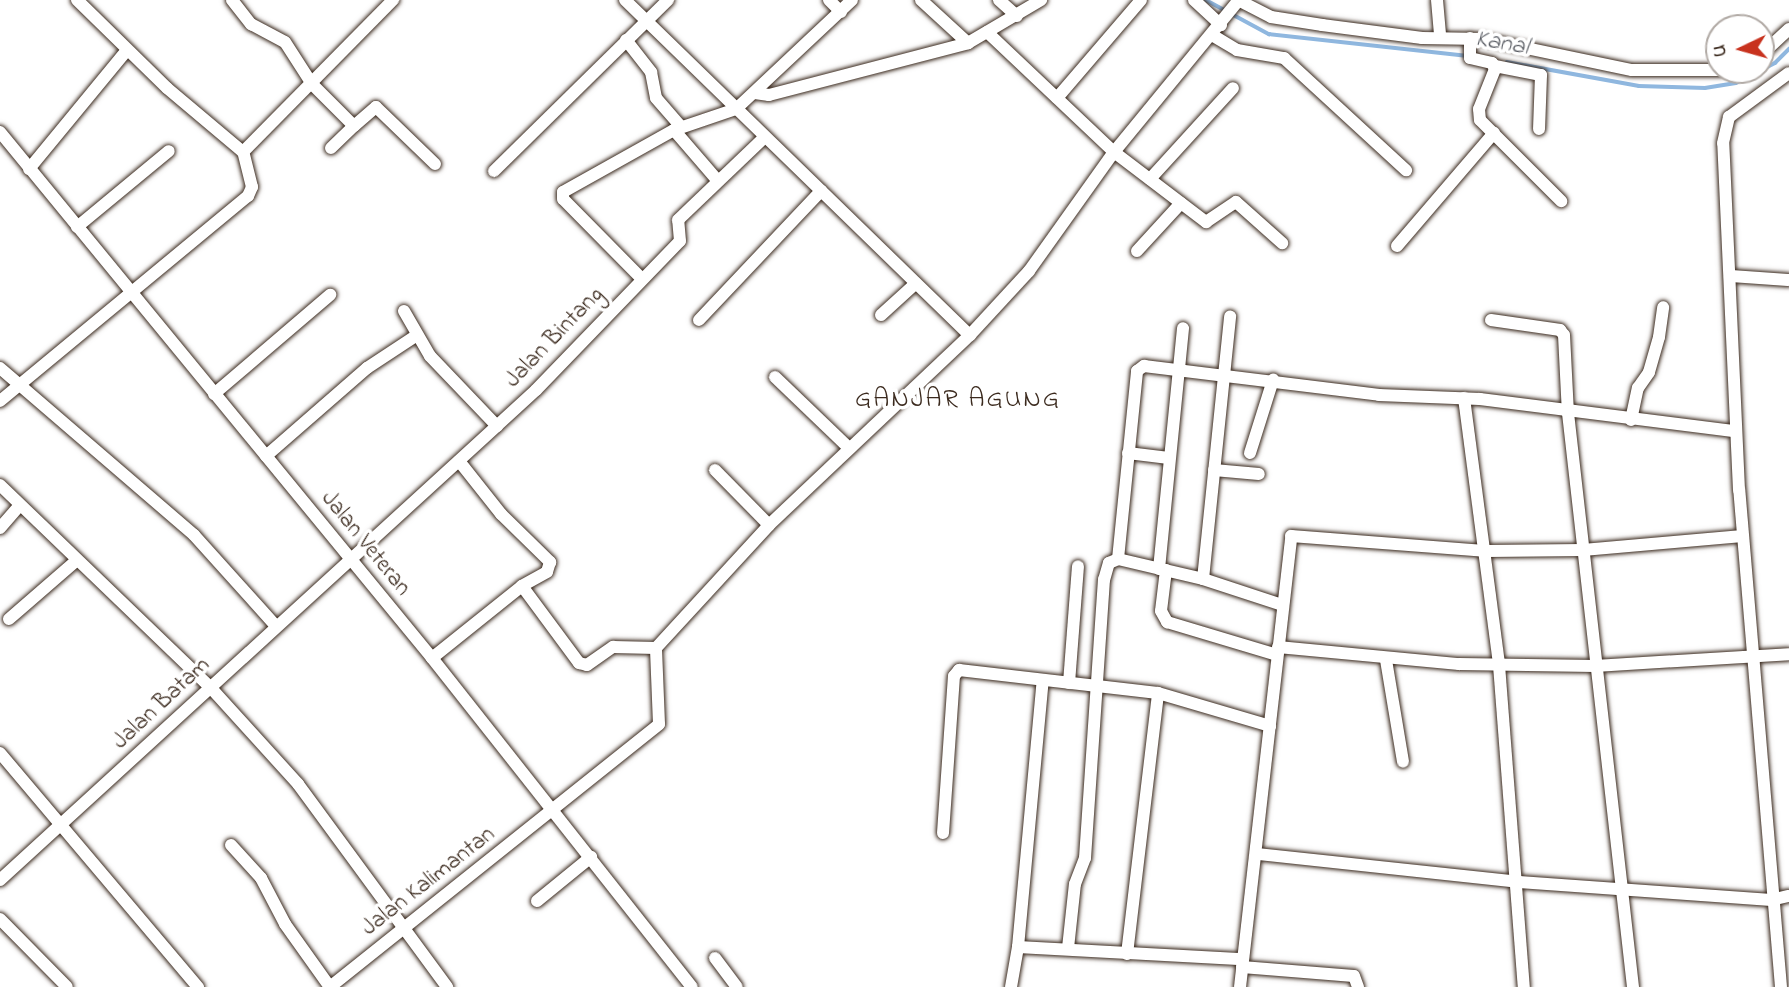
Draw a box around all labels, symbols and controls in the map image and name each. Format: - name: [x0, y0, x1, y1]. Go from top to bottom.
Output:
- north arrow: [1705, 14, 1775, 84]
- water label: Kanal: [1473, 25, 1531, 63]
- text: U: [1707, 44, 1735, 58]
- street label: Jalan Bintang: [500, 282, 610, 394]
- district label: GANJAR AGUNG: [856, 385, 1060, 417]
- street label: Jalan Veteran: [314, 486, 416, 602]
- street label: Jalan Batam: [108, 652, 216, 756]
- street label: Jalan Kalimantan: [357, 821, 501, 943]

